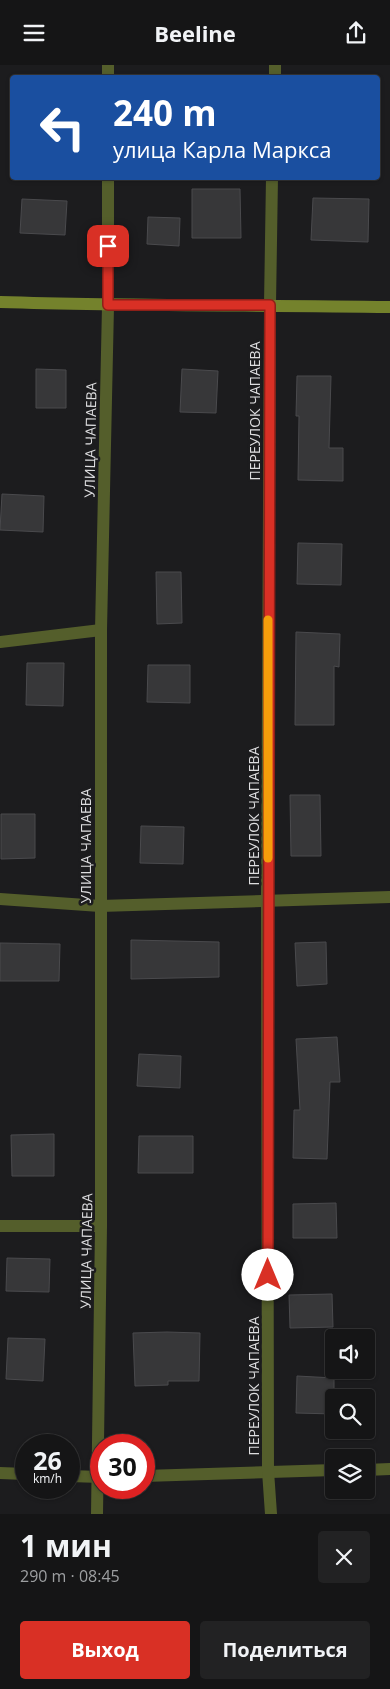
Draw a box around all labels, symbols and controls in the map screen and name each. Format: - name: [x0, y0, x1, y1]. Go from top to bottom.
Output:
- text: Beeline: [154, 18, 236, 48]
- icon: menu: [20, 19, 48, 47]
- icon: share: [342, 19, 370, 47]
- text: 240 m: [113, 89, 217, 136]
- icon: left: [30, 95, 95, 160]
- text: улица Карла Маркса: [113, 134, 332, 164]
- pin: [87, 225, 129, 267]
- icon: arrive: [94, 232, 122, 260]
- street label: ПЕРЕУЛОК ЧАПАЕВА: [245, 341, 264, 481]
- street label: УЛИЦА ЧАПАЕВА: [79, 382, 101, 498]
- street label: ПЕРЕУЛОК ЧАПАЕВА: [244, 746, 263, 886]
- street label: УЛИЦА ЧАПАЕВА: [76, 788, 95, 904]
- street label: УЛИЦА ЧАПАЕВА: [75, 1193, 97, 1309]
- position arrow: [241, 1248, 293, 1300]
- street label: ПЕРЕУЛОК ЧАПАЕВА: [244, 1316, 263, 1456]
- map controls: [325, 1329, 375, 1499]
- button: sound: [325, 1329, 375, 1379]
- button: search: [325, 1389, 375, 1439]
- speed limit sign: 30: [90, 1434, 155, 1499]
- text: 26: [33, 1443, 62, 1477]
- button: layers: [325, 1449, 375, 1499]
- text: km/h: [33, 1470, 62, 1487]
- text: 1 мин: [20, 1525, 112, 1566]
- button: close: [318, 1531, 370, 1583]
- text: 290 m · 08:45: [20, 1565, 120, 1587]
- button: Выход: [20, 1621, 190, 1679]
- button: Поделиться: [200, 1621, 370, 1679]

